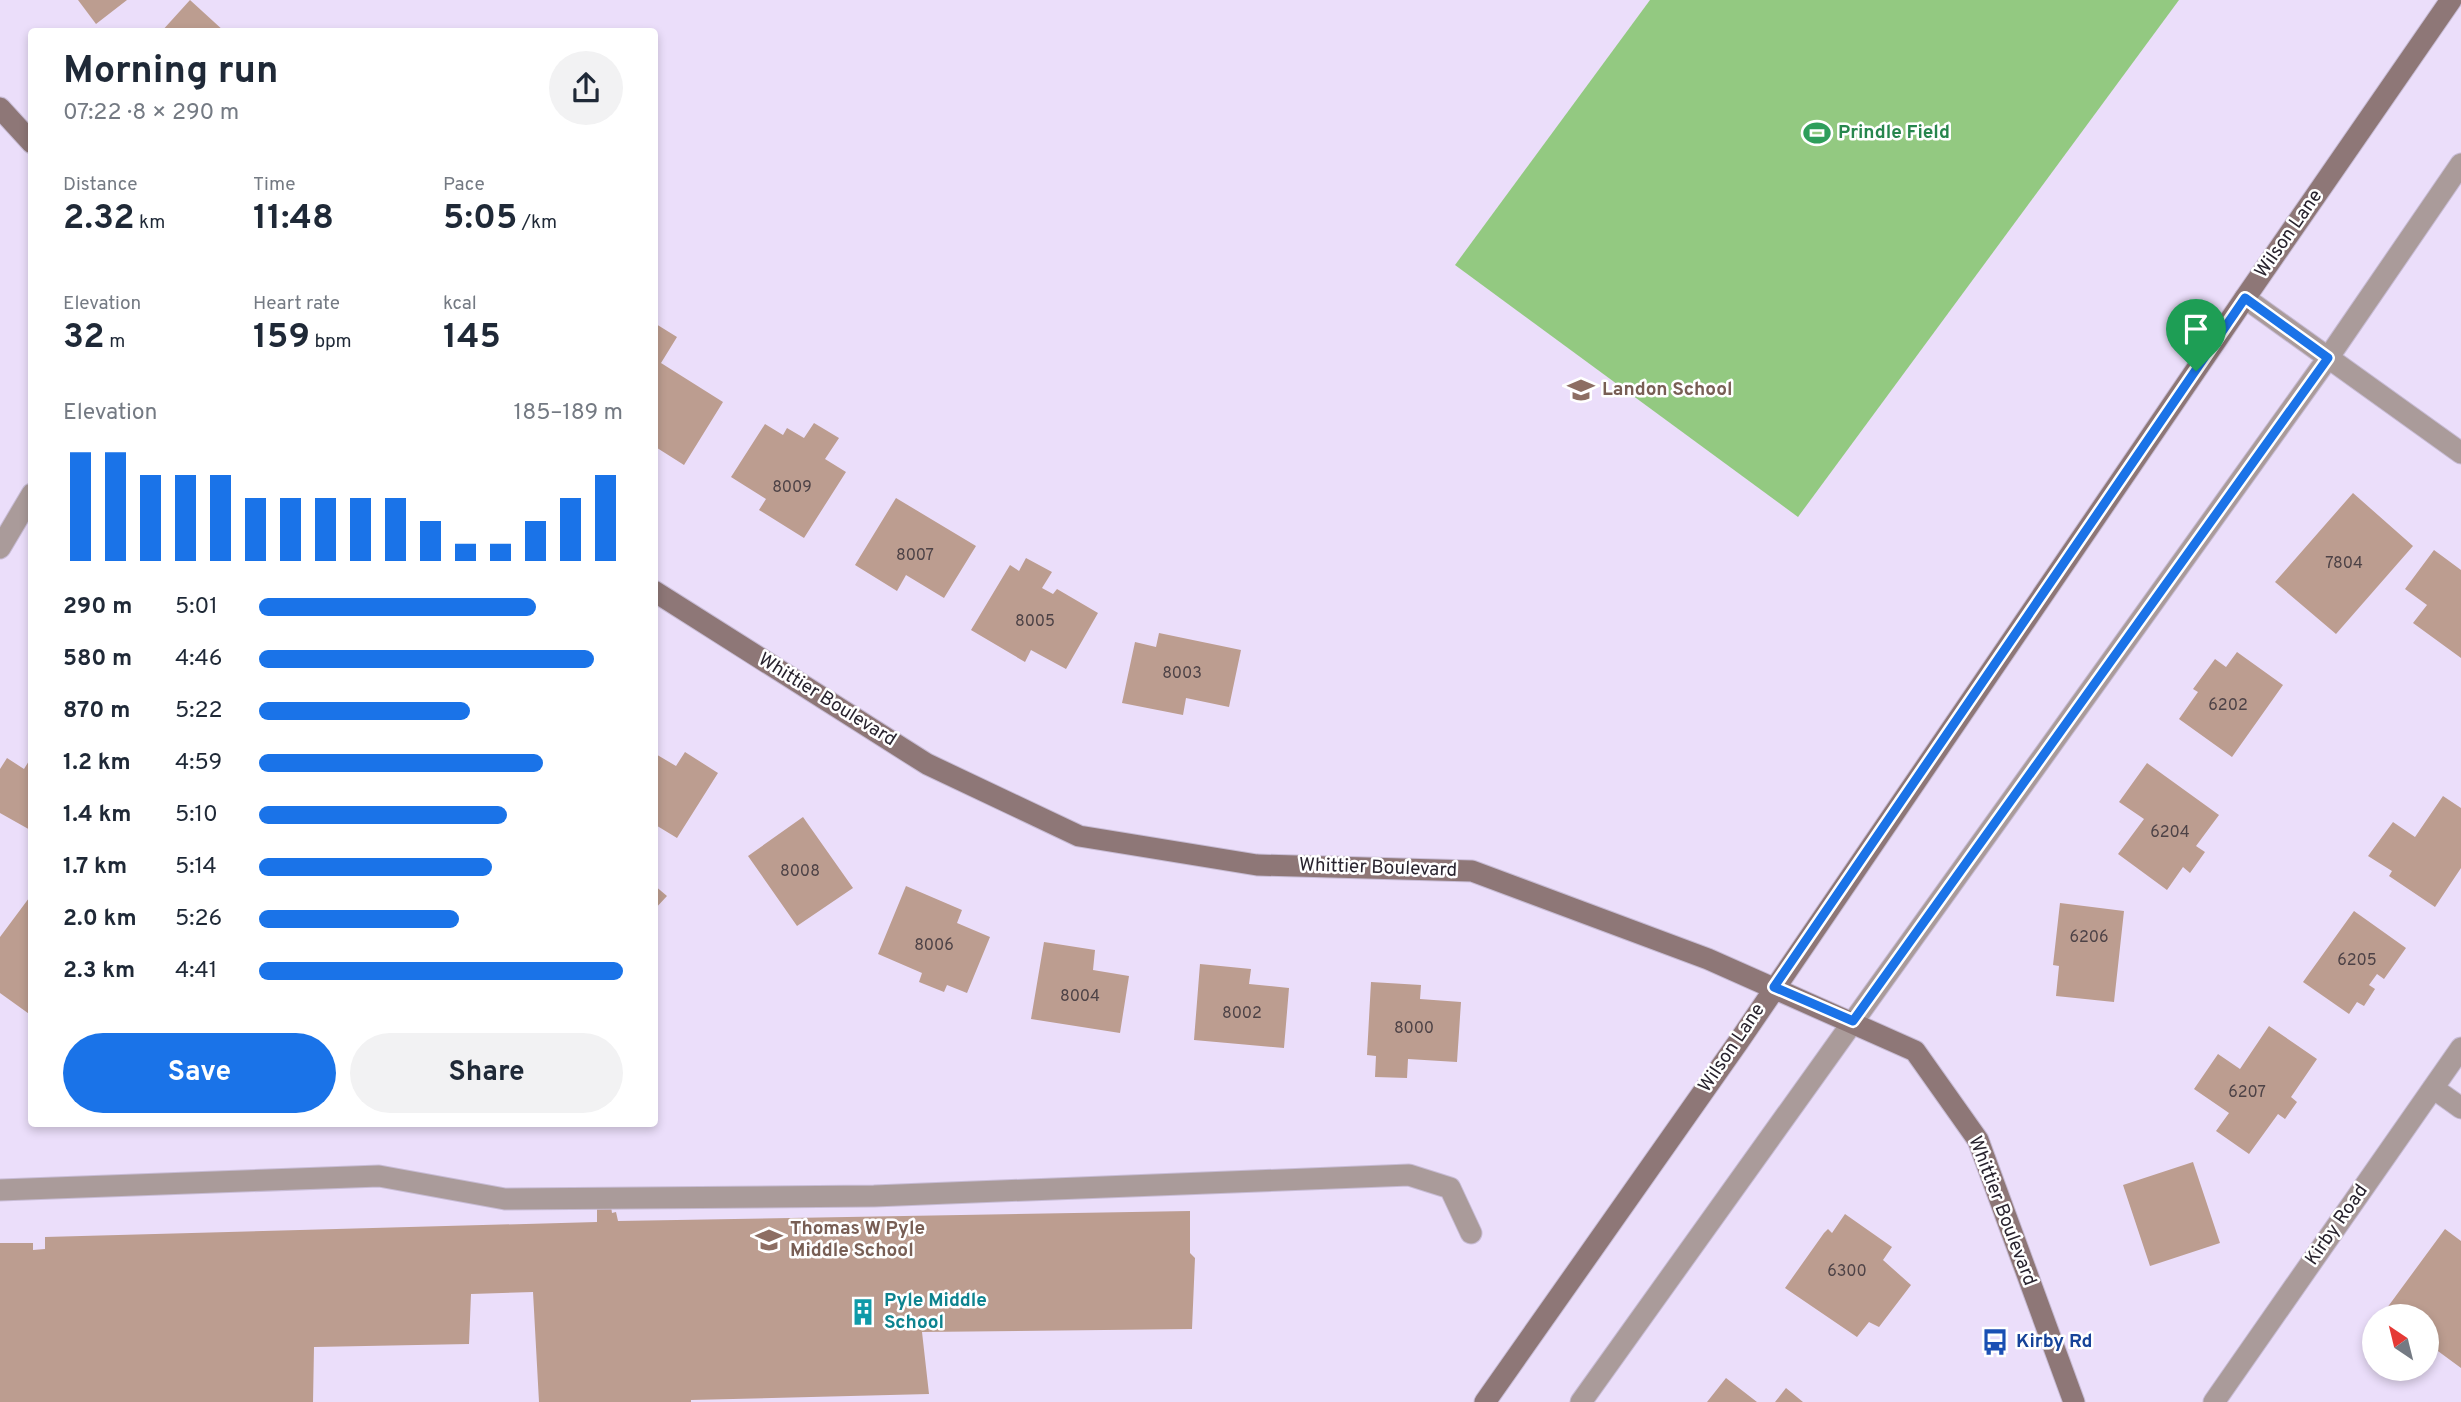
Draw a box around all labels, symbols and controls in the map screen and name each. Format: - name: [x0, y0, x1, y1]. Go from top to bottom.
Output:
- text: Morning run: [63, 48, 279, 97]
- button: share: [549, 51, 623, 125]
- text: 07:22 · 8 × 290 m: [63, 99, 239, 128]
- sports icon: Prindle Field: [1802, 118, 1832, 148]
- place label: Prindle Field: [1838, 121, 1950, 145]
- text: Distance: [63, 173, 138, 197]
- text: Time: [253, 173, 296, 197]
- text: Pace: [443, 173, 485, 197]
- street label: Wilson Lane: [2250, 185, 2328, 283]
- text: 2.32: [63, 197, 135, 241]
- text: 11:48: [253, 197, 334, 241]
- text: 5:05: [443, 197, 517, 241]
- text: km: [135, 211, 165, 235]
- text: /km: [517, 211, 557, 235]
- text: Elevation: [63, 292, 141, 316]
- text: Heart rate: [253, 292, 340, 316]
- text: kcal: [443, 292, 477, 316]
- pin: [2166, 299, 2226, 371]
- icon: arrive: [2177, 310, 2215, 348]
- text: 32: [63, 316, 105, 360]
- text: 159: [253, 316, 310, 360]
- text: 145: [443, 316, 501, 360]
- text: m: [105, 330, 125, 354]
- text: bpm: [310, 330, 352, 354]
- school or university icon: Landon School: [1566, 375, 1596, 405]
- place label: Landon School: [1602, 378, 1732, 402]
- text: Elevation: [63, 399, 158, 428]
- text: 185–189 m: [514, 399, 623, 428]
- house number: 8009: [772, 478, 812, 498]
- house number: 8007: [896, 546, 934, 566]
- house number: 7804: [2325, 554, 2363, 574]
- text: 290 m: [63, 593, 132, 622]
- text: 5:01: [175, 593, 218, 622]
- house number: 8005: [1015, 612, 1055, 632]
- text: 580 m: [63, 645, 132, 674]
- text: 4:46: [175, 645, 222, 674]
- street label: Whittier Boulevard: [754, 648, 900, 752]
- house number: 8003: [1162, 664, 1202, 684]
- house number: 6202: [2208, 696, 2248, 716]
- text: 870 m: [63, 697, 130, 726]
- text: 5:22: [175, 697, 223, 726]
- text: 1.2 km: [63, 749, 131, 778]
- text: 4:59: [175, 749, 222, 778]
- text: 1.4 km: [63, 801, 131, 830]
- text: 5:10: [175, 801, 218, 830]
- house number: 6204: [2150, 823, 2190, 843]
- text: 1.7 km: [63, 853, 127, 882]
- text: 5:14: [175, 853, 217, 882]
- street label: Whittier Boulevard: [1299, 853, 1457, 883]
- house number: 8008: [780, 862, 820, 882]
- text: 2.0 km: [63, 905, 137, 934]
- text: 5:26: [175, 905, 222, 934]
- house number: 6206: [2069, 928, 2109, 948]
- house number: 8006: [914, 936, 954, 956]
- house number: 6205: [2337, 951, 2377, 971]
- text: 2.3 km: [63, 957, 135, 986]
- text: 4:41: [175, 957, 217, 986]
- house number: 8004: [1060, 987, 1100, 1007]
- street label: Wilson Lane: [1693, 999, 1771, 1097]
- house number: 8002: [1222, 1004, 1262, 1024]
- house number: 8000: [1394, 1019, 1434, 1039]
- button: Save: [63, 1033, 336, 1113]
- button: Share: [350, 1033, 623, 1113]
- house number: 6207: [2228, 1083, 2266, 1103]
- street label: Whittier Boulevard: [1962, 1133, 2042, 1289]
- street label: Kirby Road: [2300, 1180, 2374, 1270]
- place label: Thomas W Pyle Middle School: [790, 1217, 925, 1263]
- school or university icon: Thomas W Pyle Middle School: [754, 1225, 784, 1255]
- house number: 6300: [1827, 1262, 1867, 1282]
- place label: Pyle Middle School: [884, 1289, 987, 1335]
- building icon: Pyle Middle School: [848, 1297, 878, 1327]
- north arrow: [2362, 1304, 2440, 1381]
- map controls: [2362, 1304, 2439, 1381]
- bus stop icon: Kirby Rd: [1980, 1327, 2010, 1357]
- place label: Kirby Rd: [2016, 1330, 2092, 1354]

